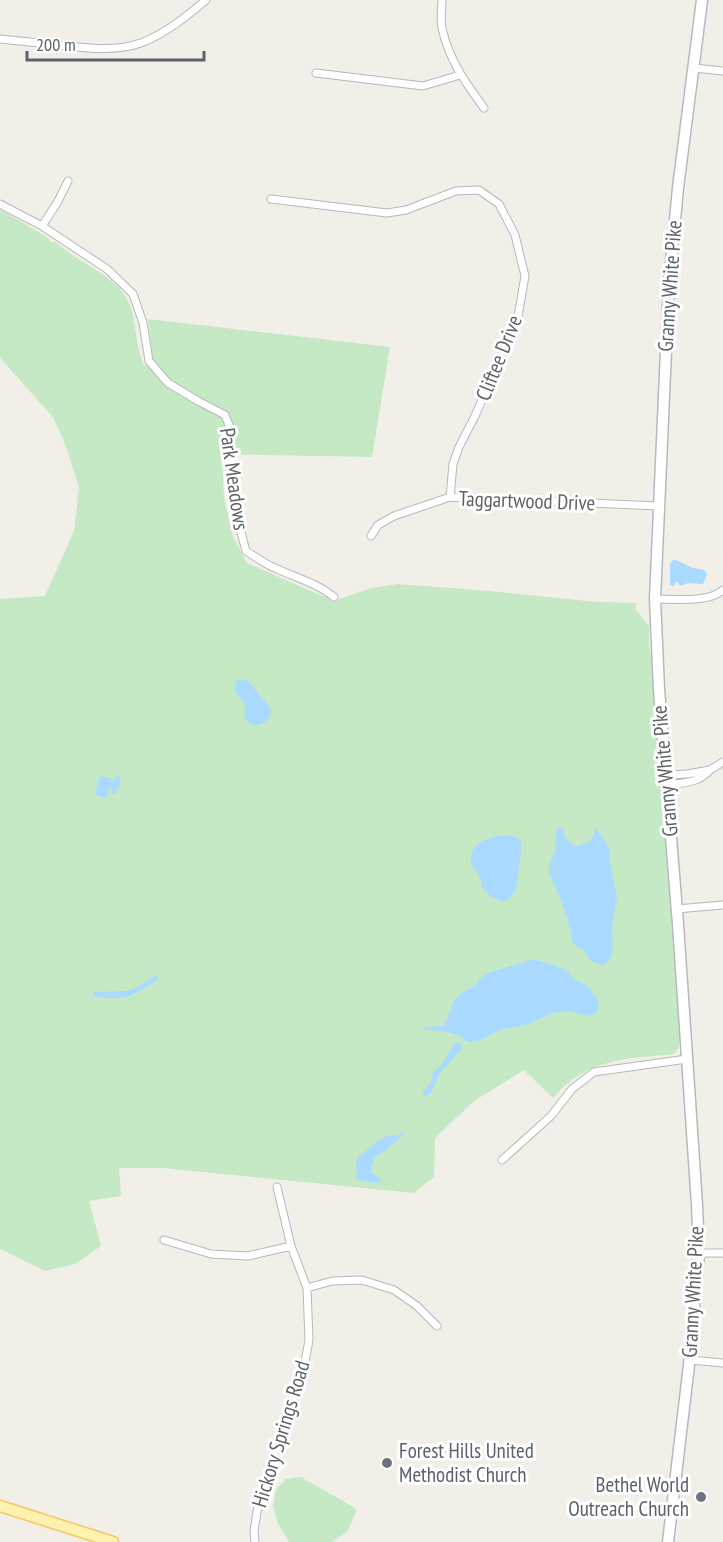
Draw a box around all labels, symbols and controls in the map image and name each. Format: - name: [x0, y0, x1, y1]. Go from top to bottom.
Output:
- scale bar: [27, 24, 204, 62]
- text: 200 m: [36, 33, 76, 56]
- street label: Granny White Pike: [651, 219, 688, 353]
- street label: Cliftee Drive: [469, 311, 528, 404]
- street label: Park Meadows: [214, 426, 255, 532]
- street label: Taggartwood Drive: [458, 485, 596, 516]
- street label: Granny White Pike: [645, 704, 684, 838]
- street label: Granny White Pike: [676, 1226, 709, 1358]
- street label: Hickory Springs Road: [245, 1357, 316, 1510]
- place label: Forest Hills United Methodist Church: [399, 1437, 534, 1488]
- marker: Forest Hills United Methodist Church: [380, 1456, 394, 1470]
- place label: Bethel World Outreach Church: [568, 1471, 689, 1522]
- marker: Bethel World Outreach Church: [694, 1490, 708, 1504]

